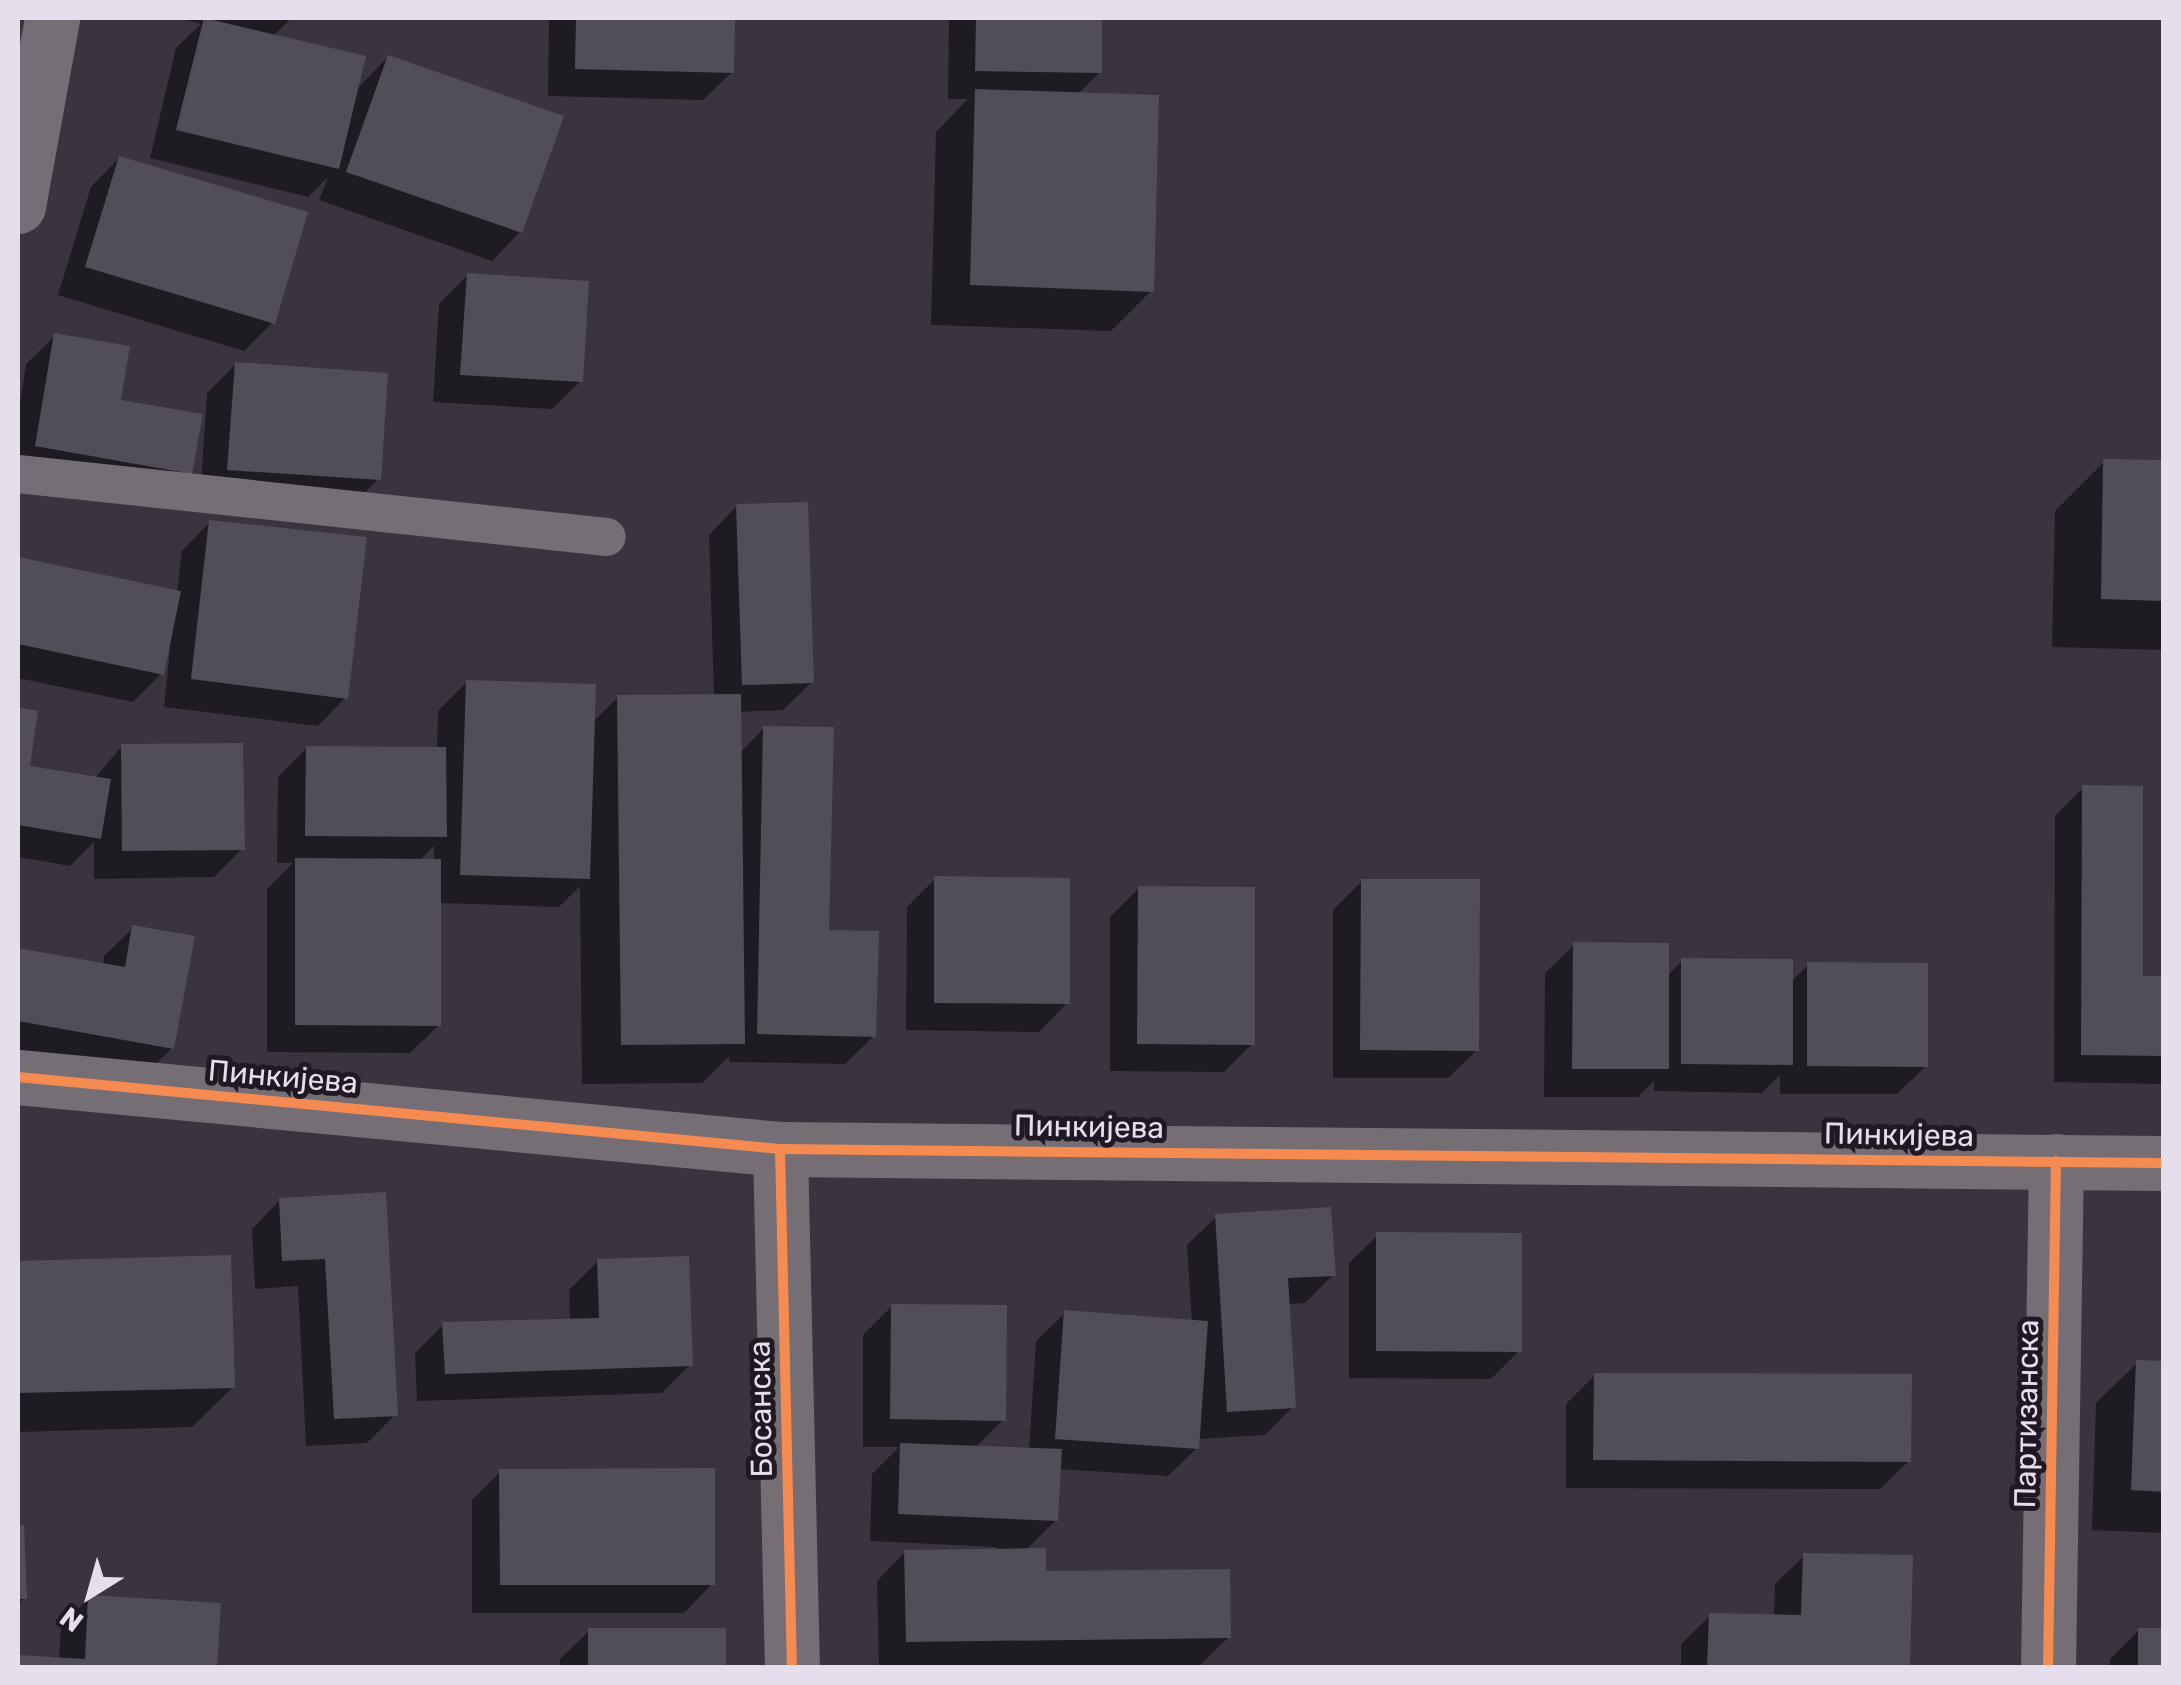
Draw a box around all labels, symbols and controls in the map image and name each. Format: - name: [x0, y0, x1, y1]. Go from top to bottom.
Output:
- street label: Пинкијева: [207, 1053, 359, 1101]
- street label: Пинкијева: [1014, 1108, 1164, 1146]
- street label: Пинкијева: [1824, 1116, 1974, 1154]
- street label: Партизанска: [2007, 1319, 2047, 1509]
- street label: Босанска: [742, 1340, 780, 1478]
- north arrow: [40, 1545, 140, 1645]
- text: N: [54, 1600, 90, 1639]

